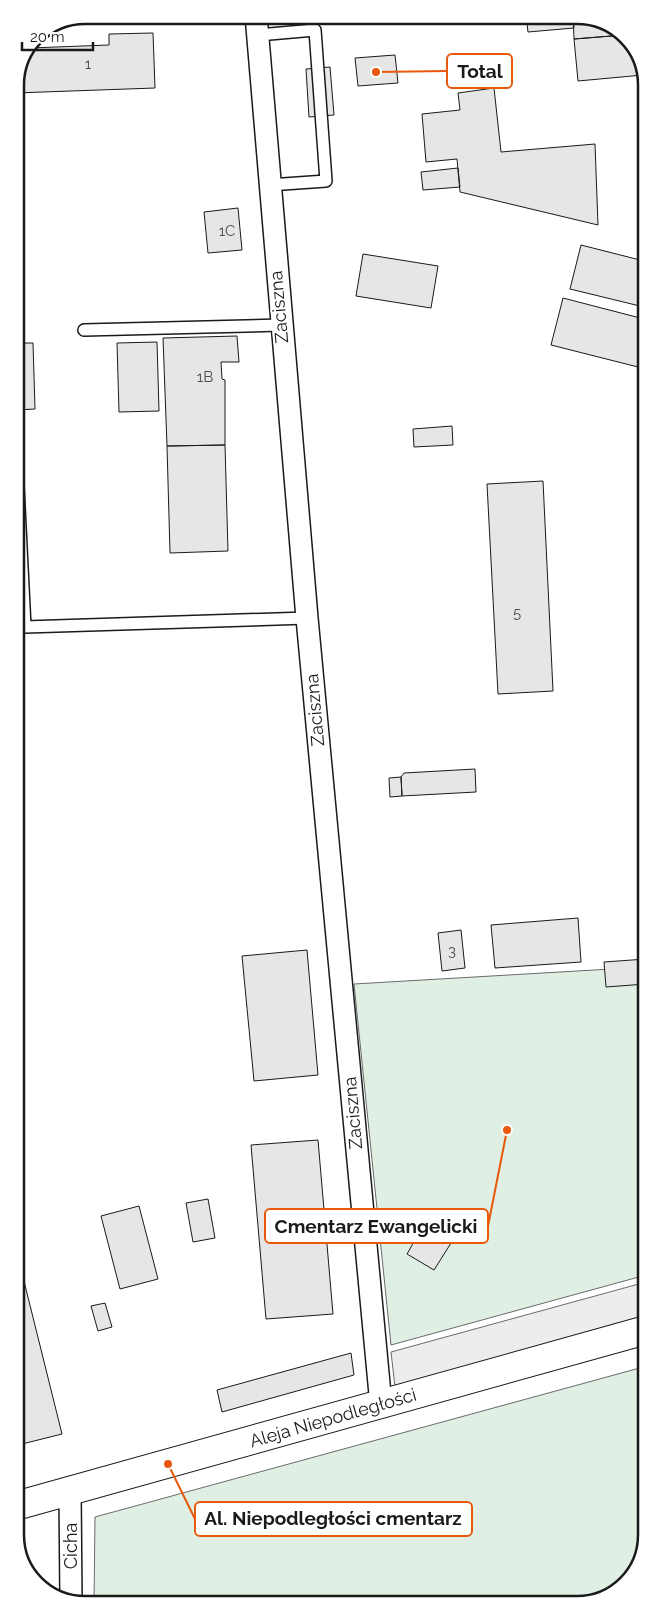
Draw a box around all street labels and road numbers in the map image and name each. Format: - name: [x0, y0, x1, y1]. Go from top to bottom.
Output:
- street label: Zaciszna: [265, 270, 292, 344]
- street label: Zaciszna: [301, 673, 328, 747]
- street label: Zaciszna: [339, 1076, 366, 1150]
- street label: Aleja Niepodległości: [247, 1384, 419, 1451]
- street label: Cicha: [60, 1523, 81, 1569]

